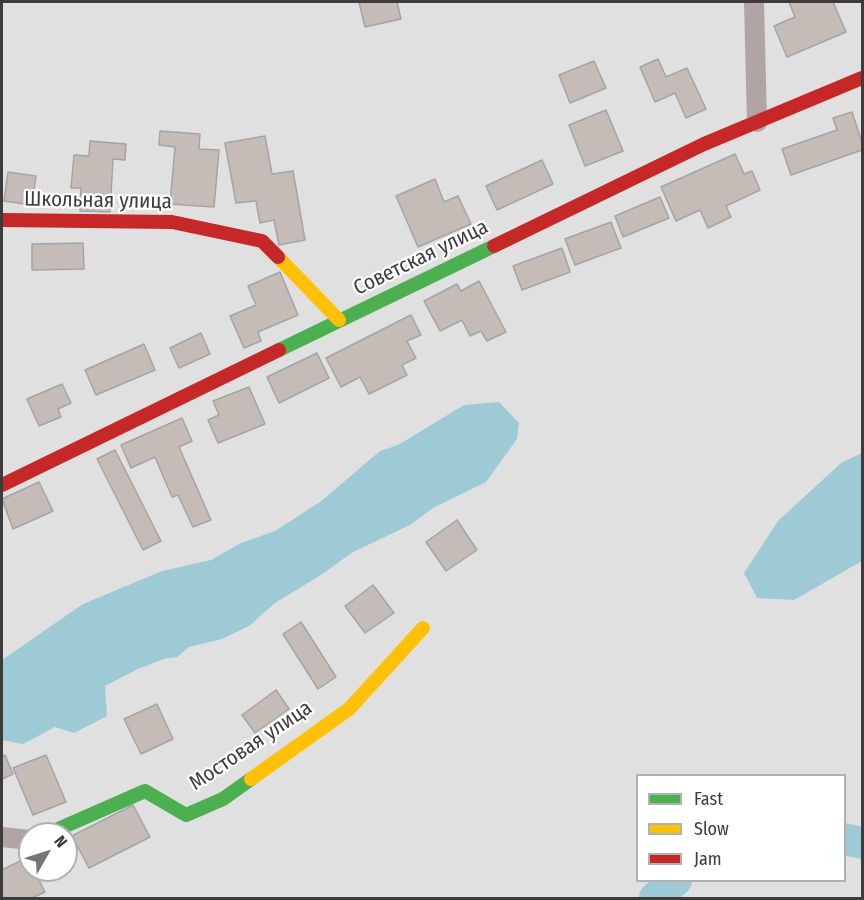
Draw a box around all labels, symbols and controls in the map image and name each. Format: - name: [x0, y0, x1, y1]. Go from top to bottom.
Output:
- street label: Школьная улица: [24, 187, 172, 215]
- street label: Советская улица: [350, 215, 492, 301]
- street label: Мостовая улица: [185, 696, 317, 796]
- legend: [636, 774, 846, 882]
- text: Fast: [694, 788, 723, 810]
- text: Slow: [694, 818, 729, 840]
- north arrow: [18, 822, 78, 882]
- text: N: [50, 832, 71, 851]
- text: Jam: [694, 848, 722, 870]

